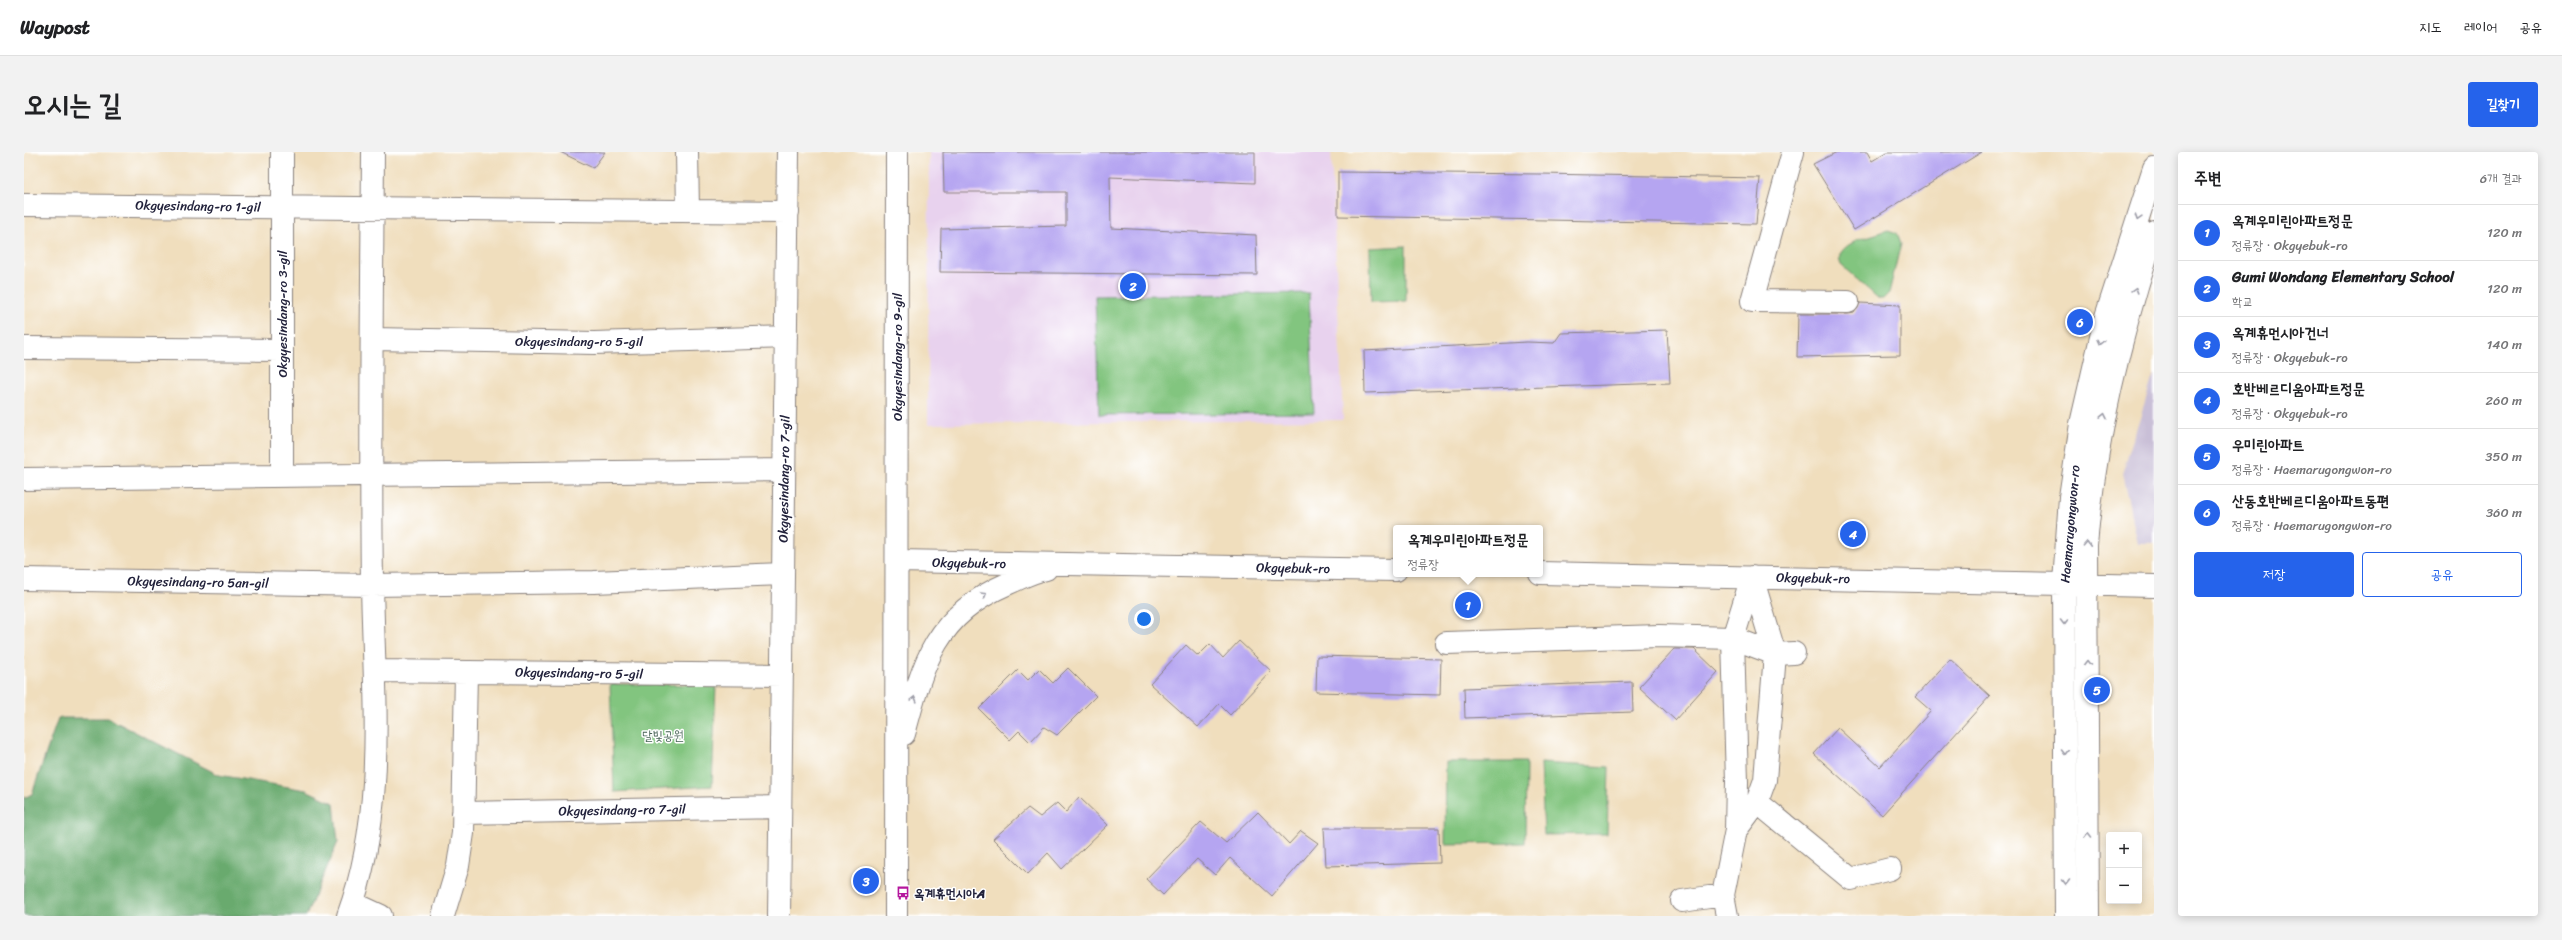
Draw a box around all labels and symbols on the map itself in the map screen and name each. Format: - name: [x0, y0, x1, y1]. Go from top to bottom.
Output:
- street label: Okgyesindang-ro 1-gil: [135, 193, 261, 219]
- one-way arrow: [2134, 214, 2143, 221]
- street label: Okgyesindang-ro 3-gil: [271, 250, 294, 378]
- pin: 2: [1120, 271, 1146, 301]
- one-way arrow: [2131, 286, 2139, 293]
- street label: Okgyesindang-ro 9-gil: [886, 293, 909, 421]
- pin: 6: [2067, 307, 2093, 337]
- street label: Okgyesindang-ro 5-gil: [515, 330, 643, 353]
- one-way arrow: [2096, 339, 2104, 345]
- one-way arrow: [2100, 413, 2108, 419]
- street label: Okgyesindang-ro 7-gil: [771, 415, 797, 543]
- street label: Haemarugongwon-ro: [2053, 464, 2087, 584]
- pin: 4: [1840, 519, 1866, 549]
- one-way arrow: [2082, 541, 2091, 547]
- street label: Okgyebuk-ro: [932, 551, 1007, 575]
- street label: Okgyebuk-ro: [1256, 556, 1331, 580]
- street label: Okgyebuk-ro: [1776, 566, 1851, 590]
- street label: Okgyesindang-ro 5an-gil: [127, 569, 269, 595]
- pin: 1: [1455, 590, 1481, 620]
- one-way arrow: [980, 592, 987, 600]
- your location: [1134, 609, 1154, 629]
- one-way arrow: [2060, 619, 2068, 625]
- street label: Okgyesindang-ro 5-gil: [515, 660, 643, 686]
- one-way arrow: [2083, 660, 2091, 666]
- pin: 5: [2084, 675, 2110, 705]
- one-way arrow: [909, 696, 917, 703]
- park label: 달빛공원: [642, 724, 684, 747]
- one-way arrow: [2061, 749, 2069, 755]
- street label: Okgyesindang-ro 7-gil: [558, 797, 686, 823]
- one-way arrow: [2084, 832, 2092, 838]
- pin: 3: [853, 866, 879, 896]
- one-way arrow: [2062, 879, 2070, 885]
- place label: 옥계휴먼시아A: [914, 882, 985, 905]
- bus stop icon: 옥계휴먼시아A: [895, 885, 911, 901]

